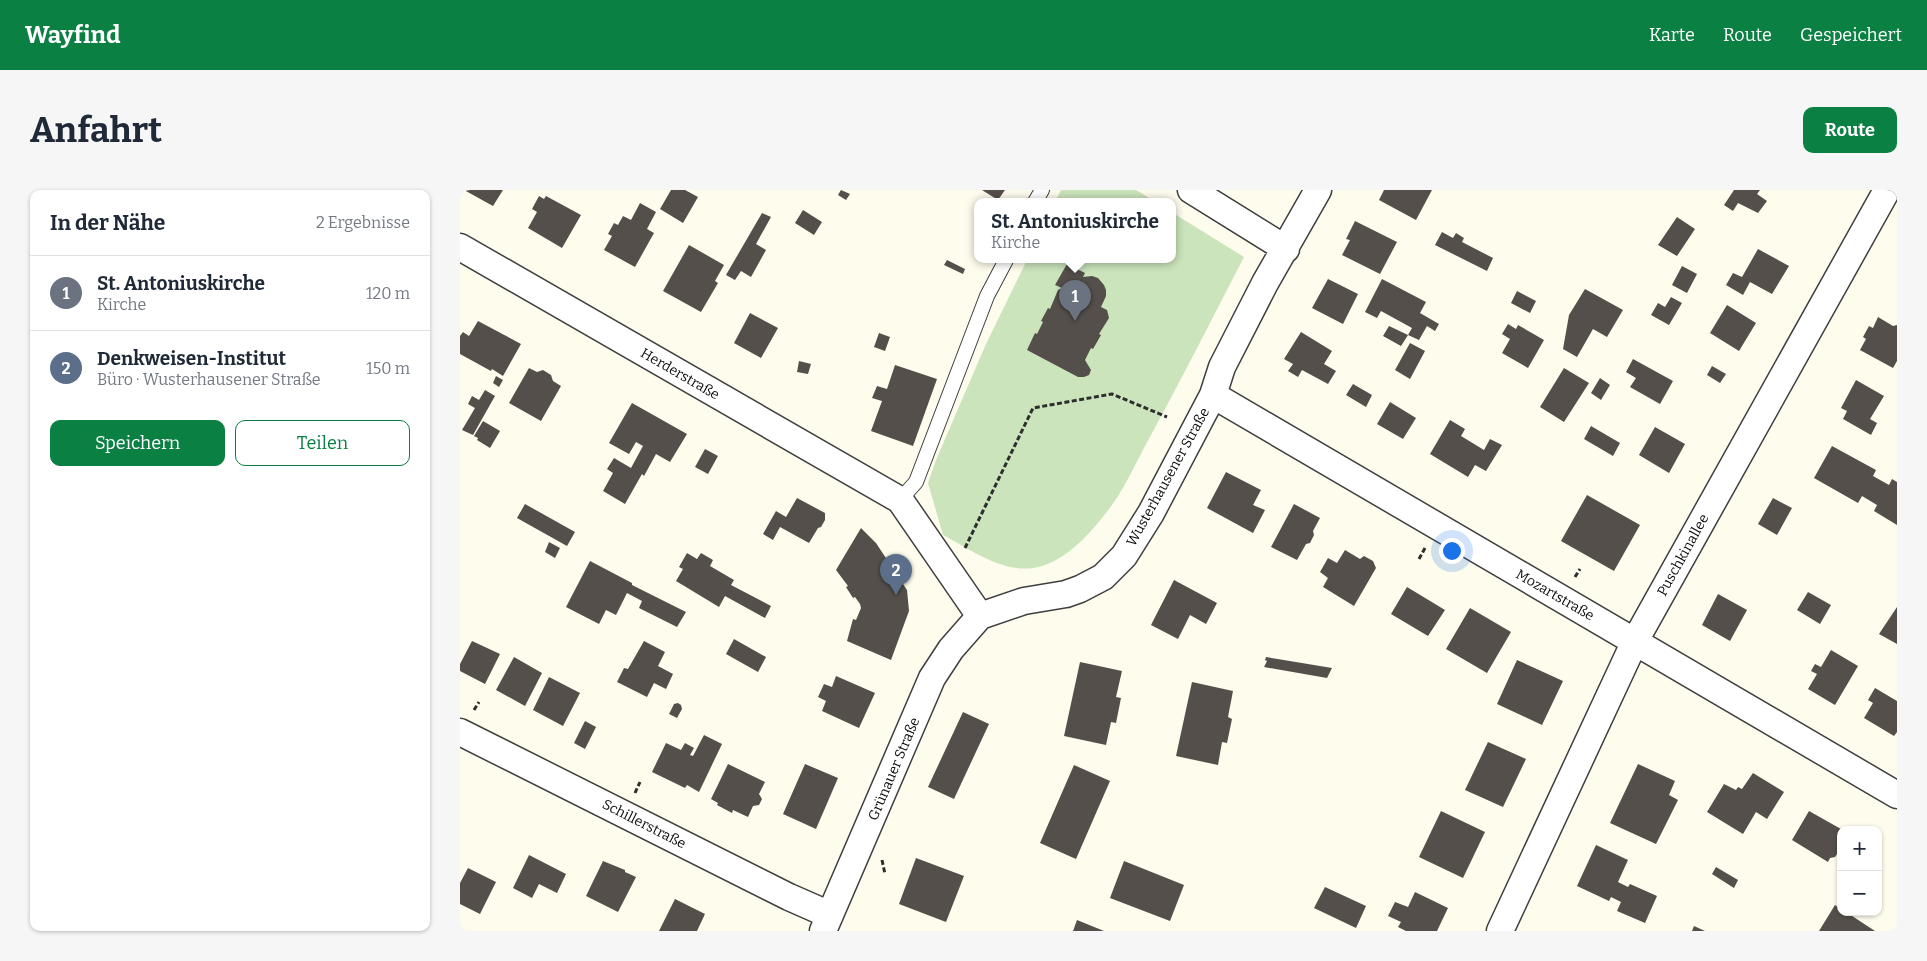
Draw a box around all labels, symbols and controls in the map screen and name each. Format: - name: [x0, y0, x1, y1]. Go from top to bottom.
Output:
- text: Wayfind: [25, 21, 121, 49]
- text: Karte: [1649, 24, 1695, 46]
- text: Route: [1723, 24, 1772, 46]
- text: Gespeichert: [1800, 24, 1902, 46]
- button: Route: [1803, 107, 1897, 153]
- text: Anfahrt: [30, 109, 162, 151]
- popup: [974, 198, 1176, 263]
- text: In der Nähe: [50, 210, 165, 236]
- text: St. Antoniuskirche: [991, 210, 1159, 233]
- text: 2 Ergebnisse: [316, 213, 410, 232]
- text: Kirche: [991, 233, 1040, 252]
- text: St. Antoniuskirche: [97, 272, 265, 295]
- pin: 1: [1059, 280, 1091, 321]
- text: 1: [63, 284, 69, 303]
- text: 120 m: [366, 284, 410, 303]
- text: Kirche: [97, 295, 146, 314]
- street label: Herderstraße: [638, 345, 722, 403]
- text: Denkweisen-Institut: [97, 347, 286, 370]
- text: 2: [61, 359, 71, 378]
- text: 150 m: [366, 359, 410, 378]
- text: Büro · Wusterhausener Straße: [97, 370, 321, 389]
- street label: Wusterhausener Straße: [1123, 405, 1213, 549]
- button: Speichern: [50, 420, 225, 466]
- button: Teilen: [235, 420, 410, 466]
- street label: Puschkinallee: [1654, 511, 1712, 599]
- your location: [1439, 538, 1465, 564]
- pin: 2: [880, 554, 912, 595]
- street label: Mozartstraße: [1513, 566, 1597, 624]
- street label: Grünauer Straße: [865, 715, 923, 823]
- street label: Schillerstraße: [599, 796, 689, 852]
- map controls: [1837, 826, 1882, 916]
- button: +: [1837, 826, 1882, 871]
- button: −: [1837, 871, 1882, 916]

